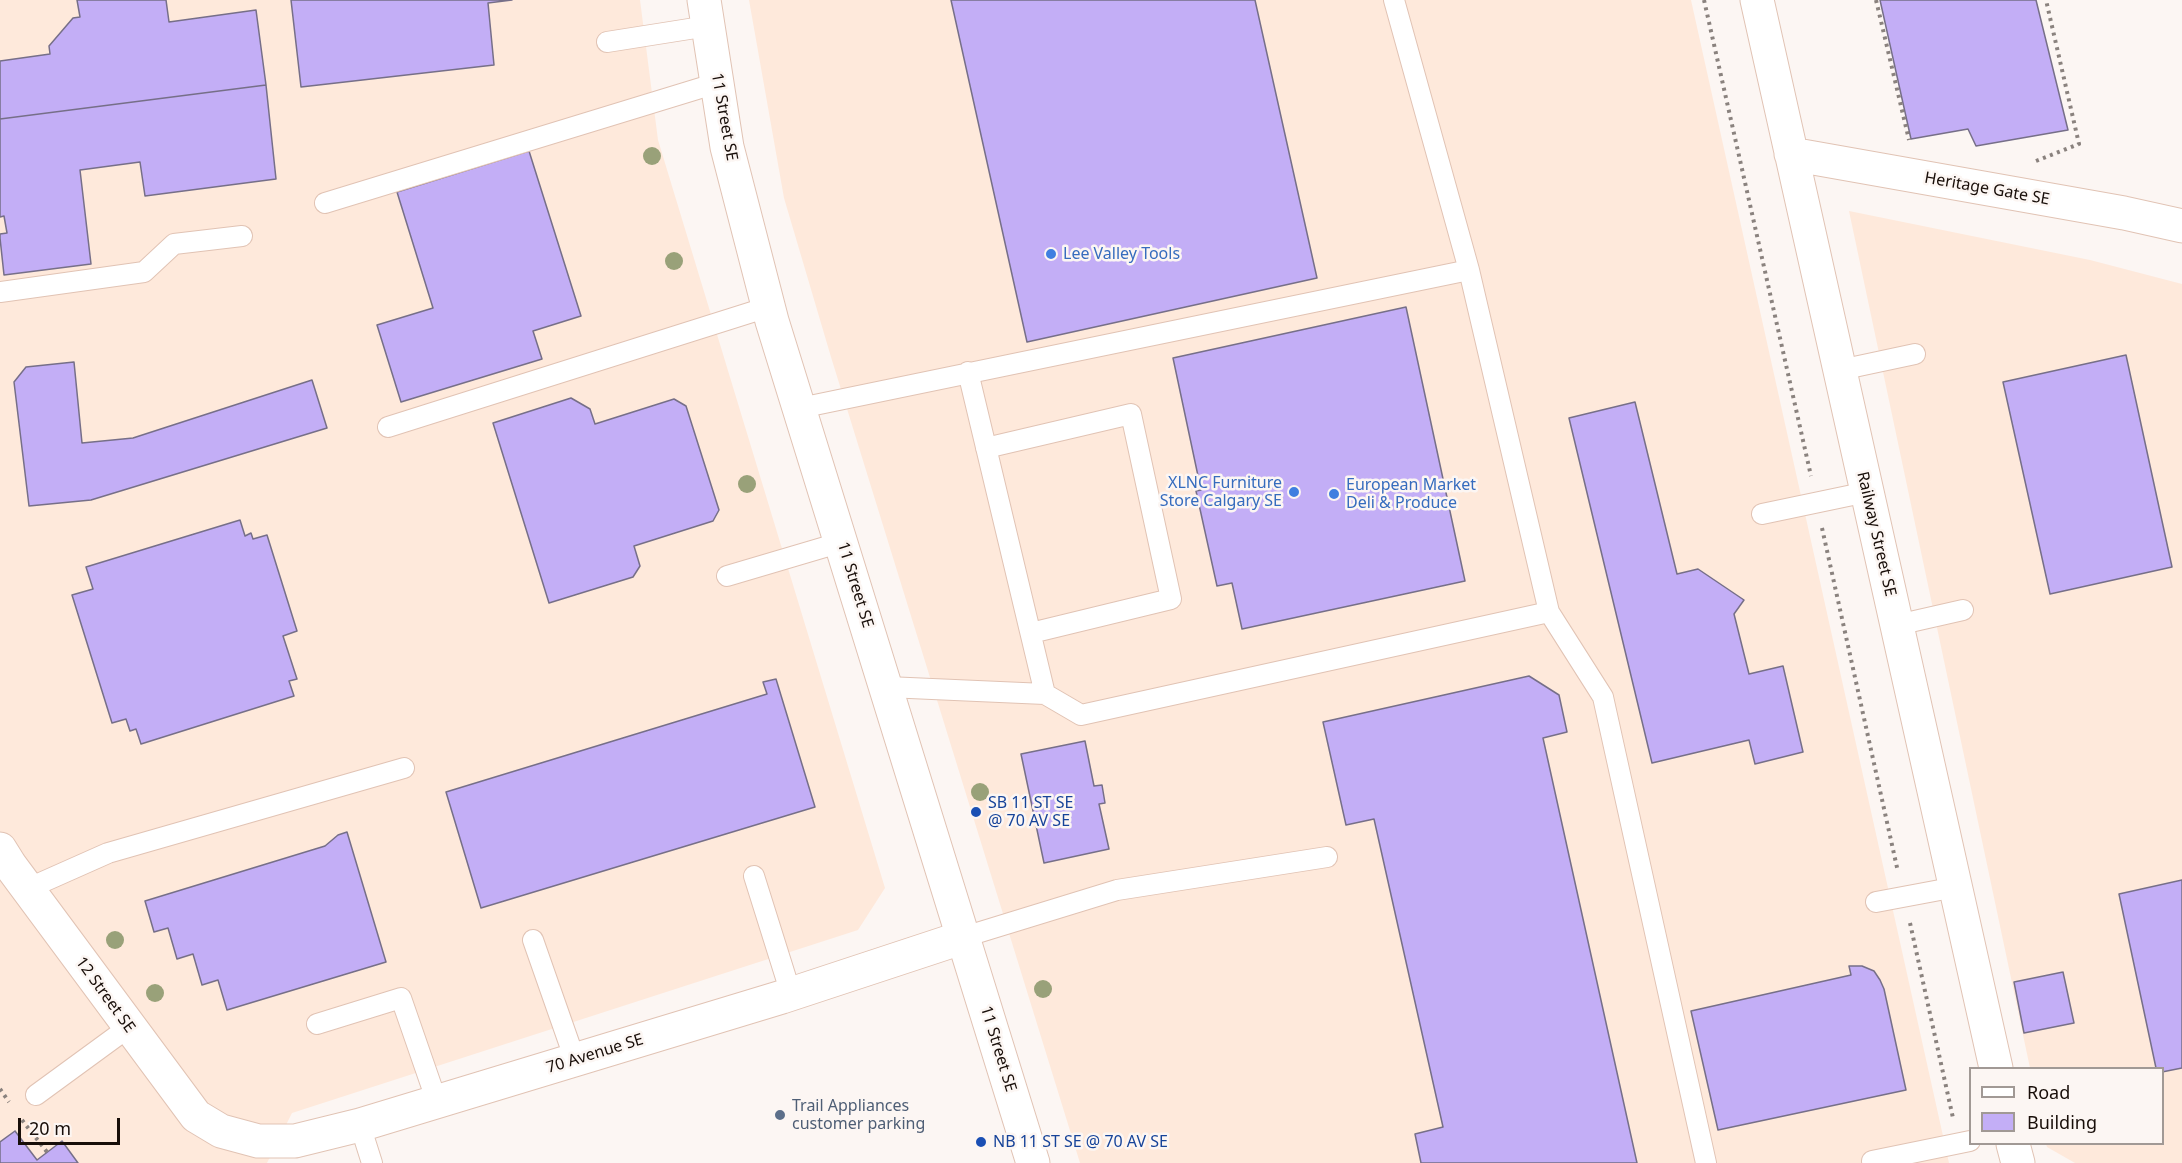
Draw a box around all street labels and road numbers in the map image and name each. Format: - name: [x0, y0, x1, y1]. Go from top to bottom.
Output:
- street label: 11 Street SE: [707, 72, 741, 162]
- street label: Heritage Gate SE: [1923, 169, 2051, 209]
- street label: Railway Street SE: [1852, 470, 1900, 598]
- street label: 11 Street SE: [833, 540, 877, 630]
- street label: 12 Street SE: [71, 953, 139, 1037]
- street label: 11 Street SE: [976, 1004, 1020, 1094]
- street label: 70 Avenue SE: [544, 1030, 646, 1078]

